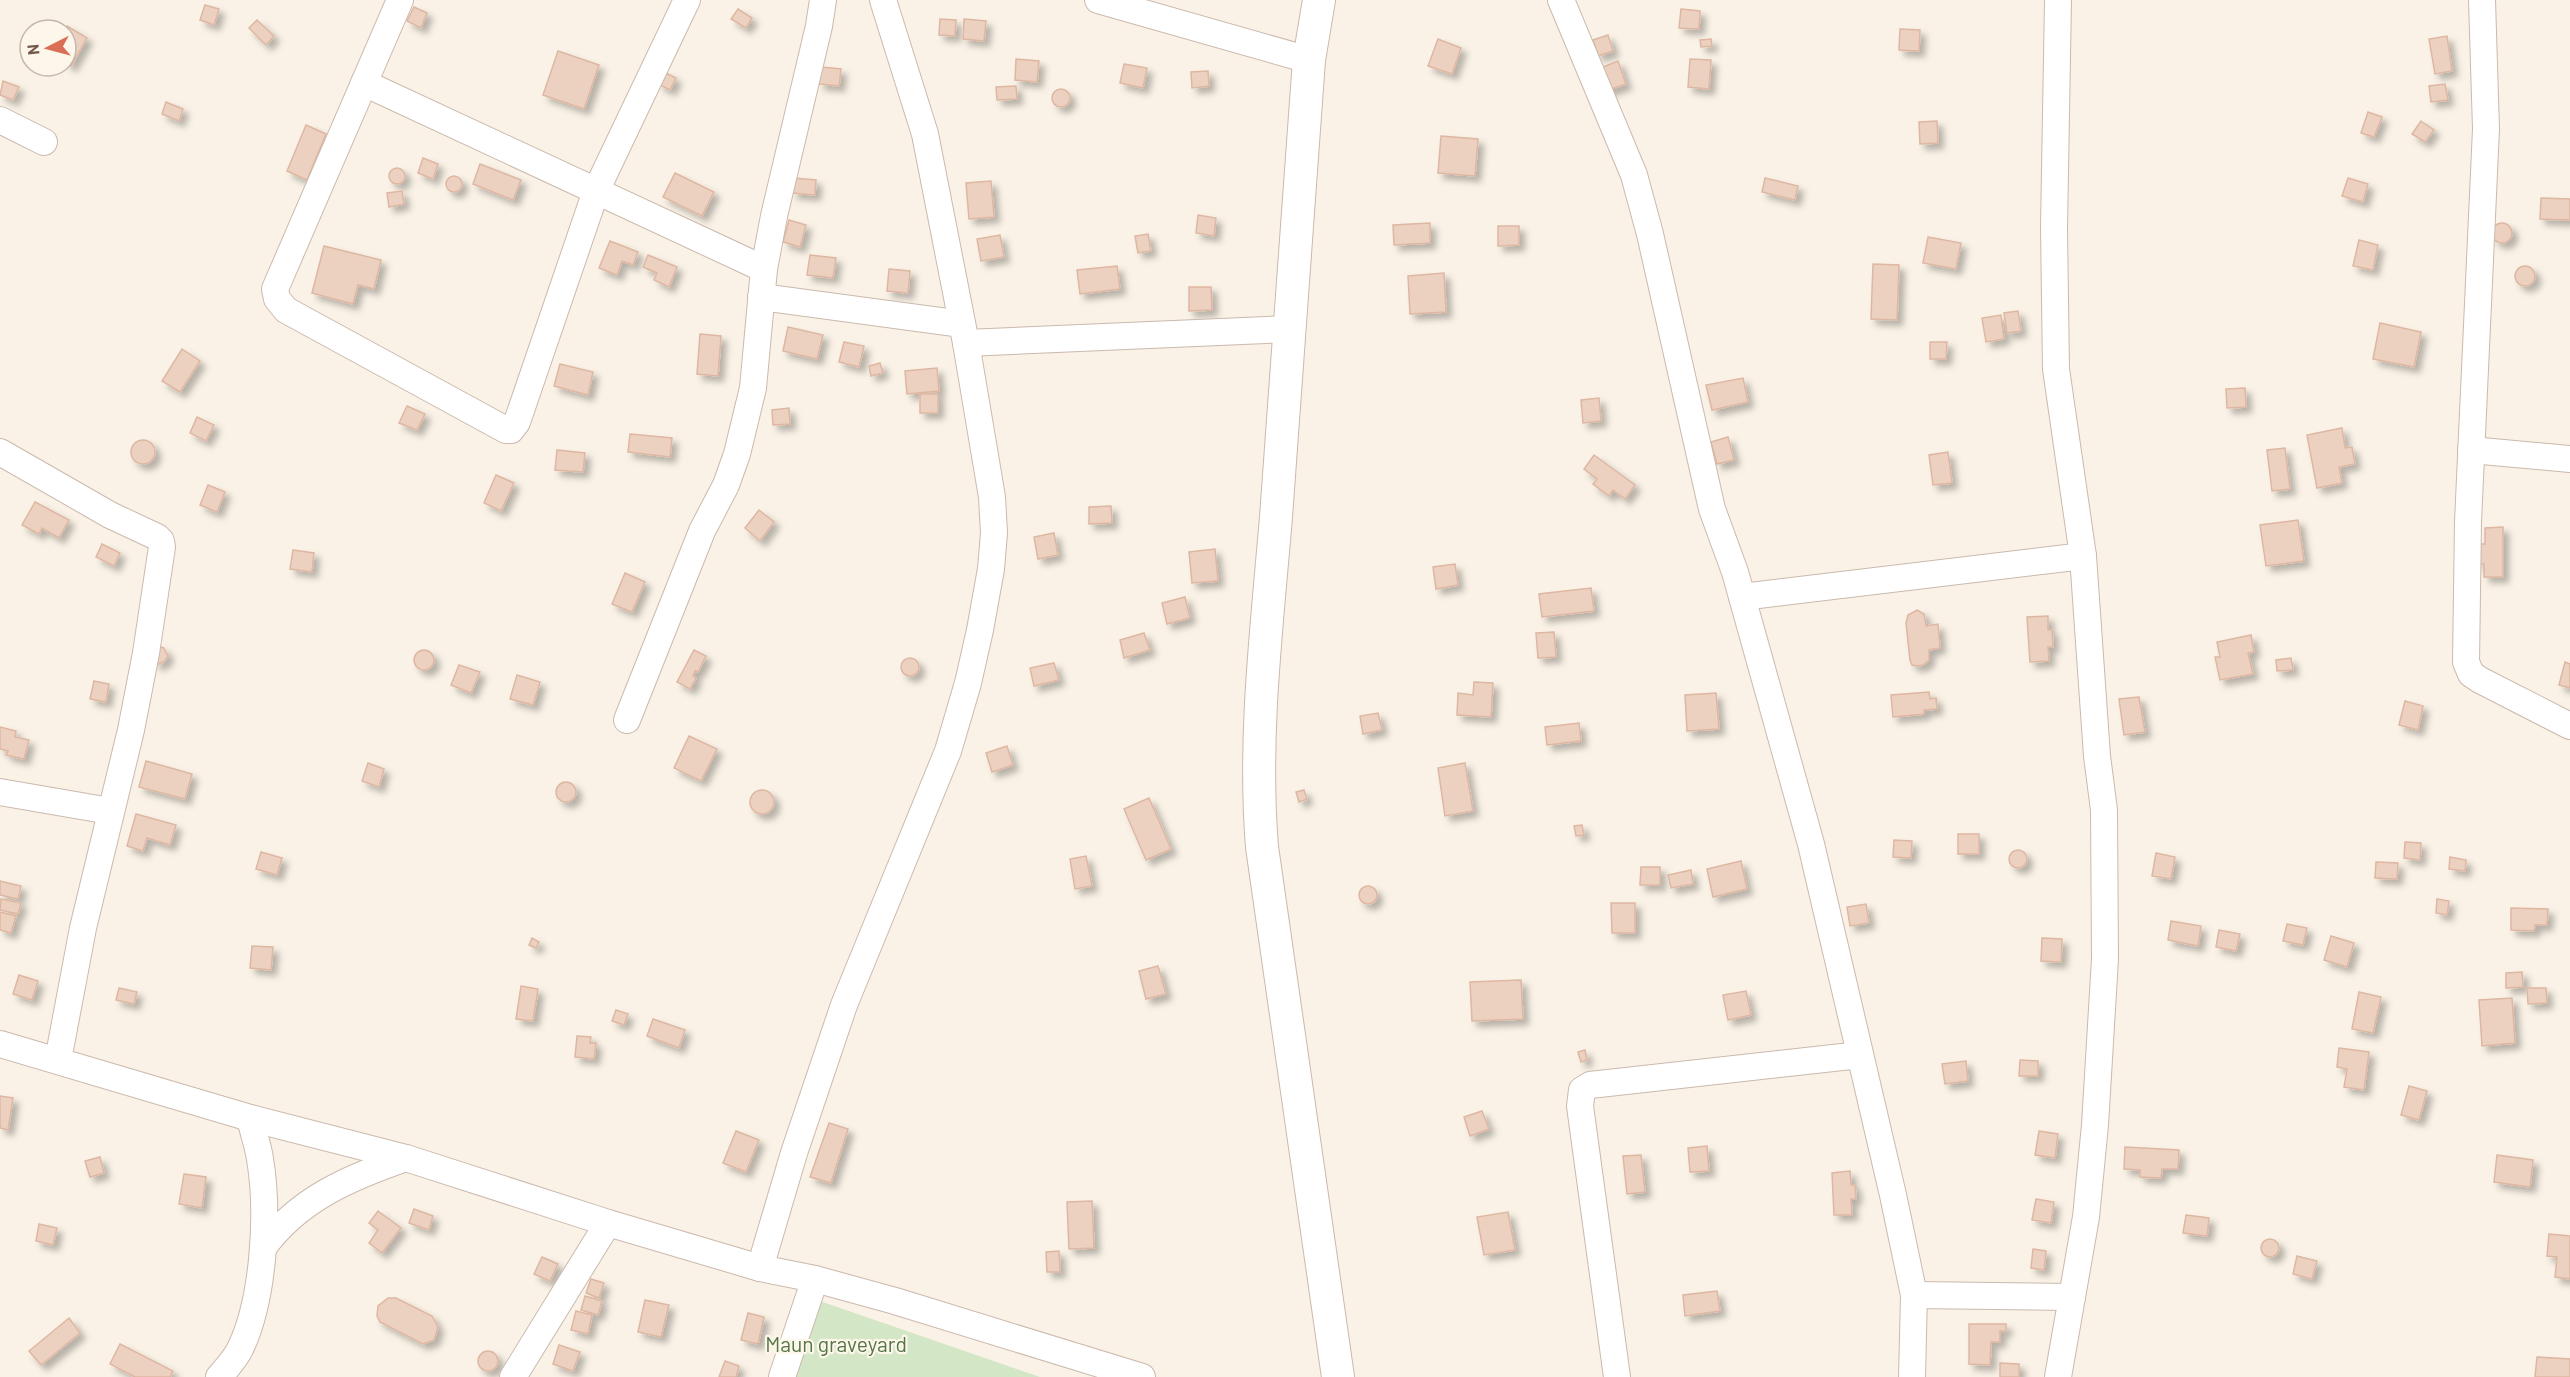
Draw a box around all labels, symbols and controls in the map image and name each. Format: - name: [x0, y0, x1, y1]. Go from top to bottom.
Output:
- north arrow: [18, 18, 78, 78]
- text: N: [23, 43, 43, 56]
- park label: Maun graveyard: [765, 1331, 907, 1356]

